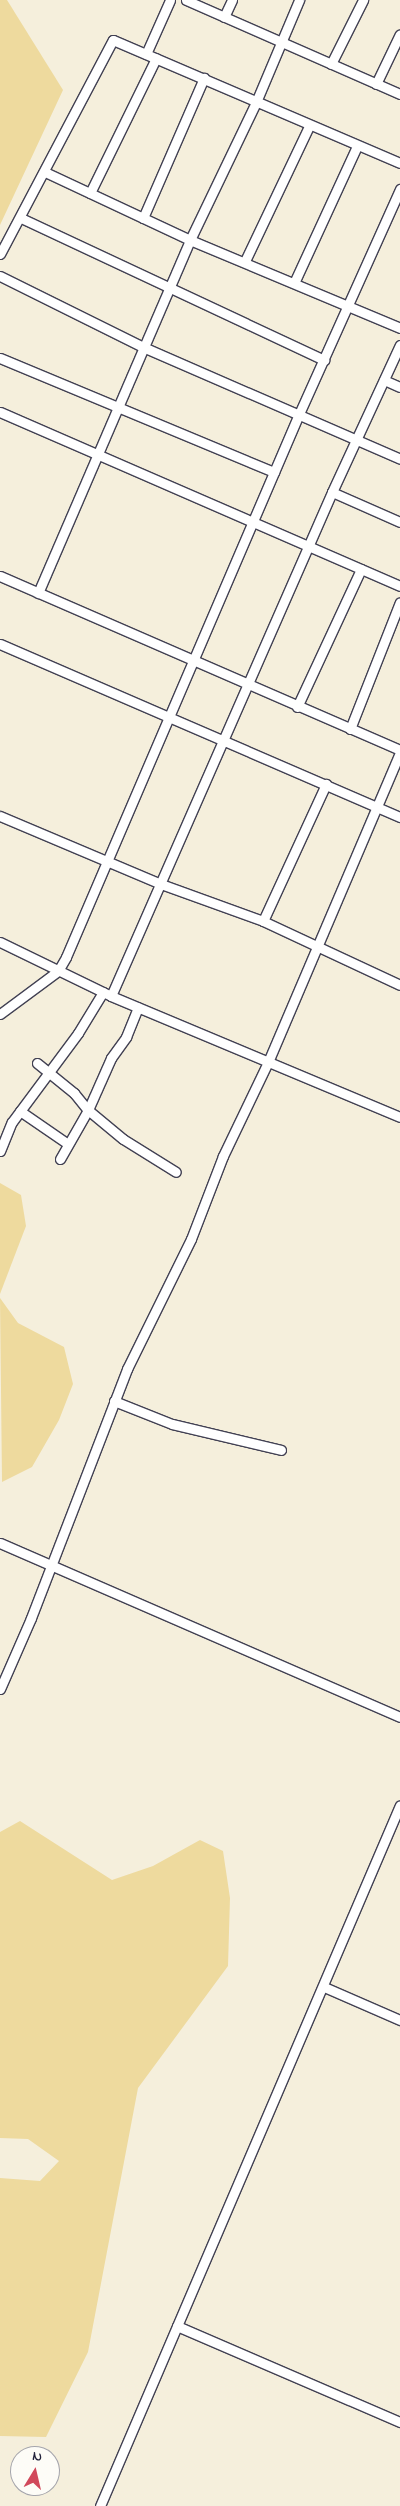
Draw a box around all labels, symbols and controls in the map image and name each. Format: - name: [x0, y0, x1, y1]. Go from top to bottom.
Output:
- north arrow: [10, 2446, 60, 2496]
- text: N: [31, 2446, 44, 2468]

